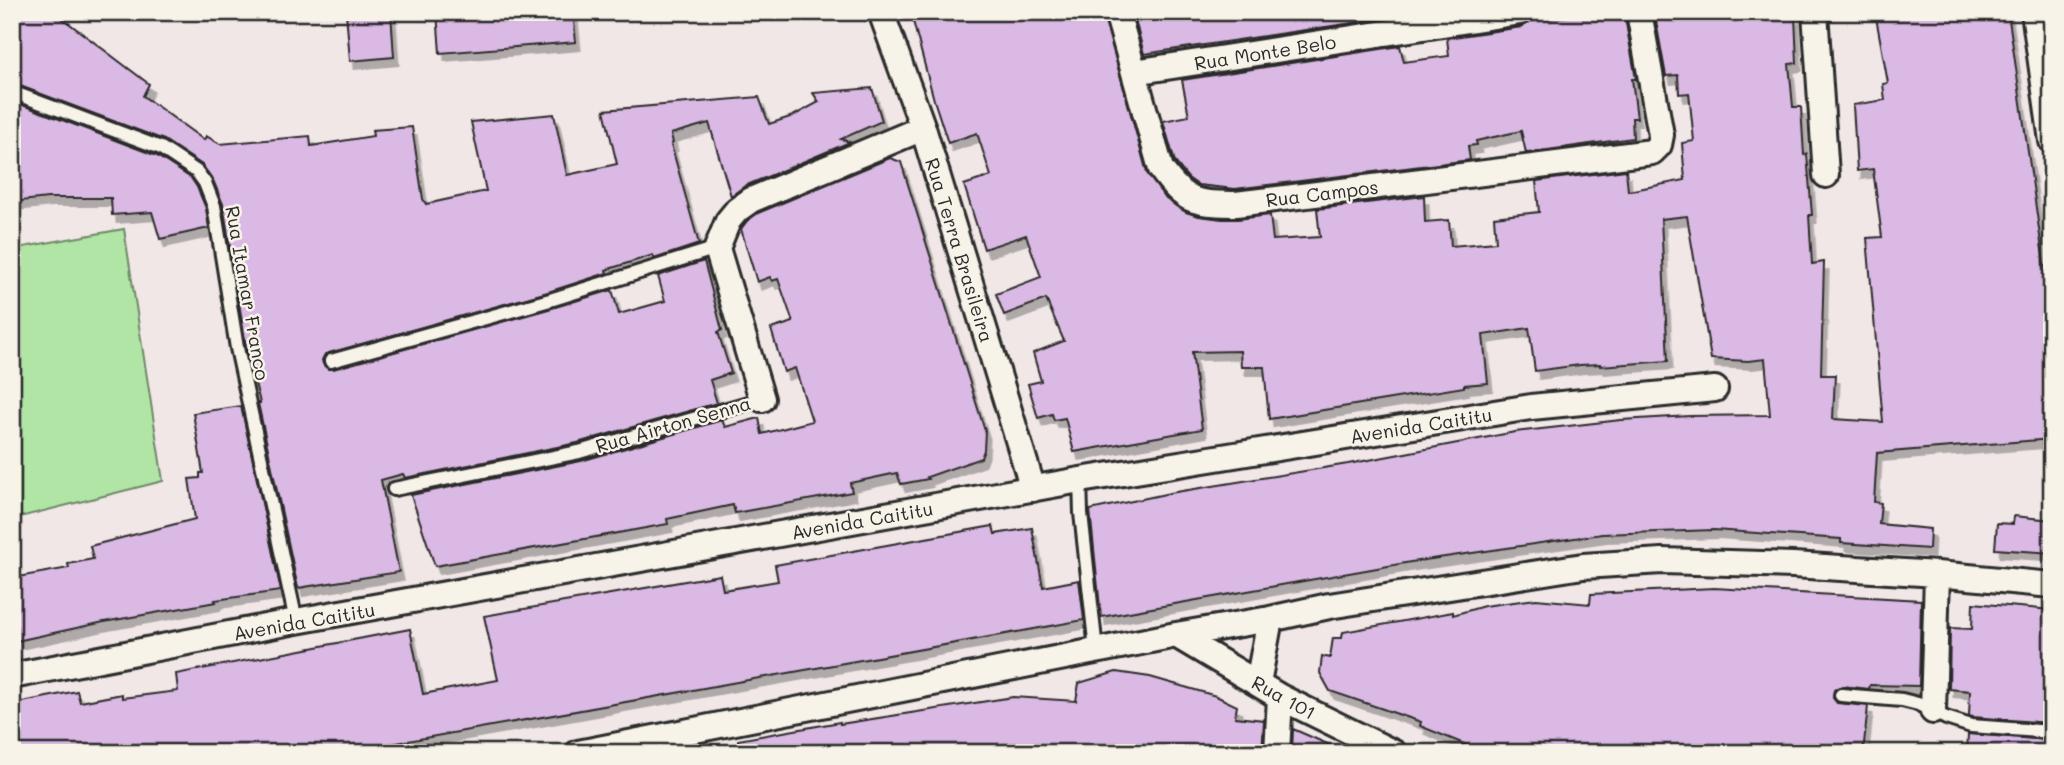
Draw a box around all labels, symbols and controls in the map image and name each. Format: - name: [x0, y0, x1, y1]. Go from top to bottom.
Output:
- street label: Rua Monte Belo: [1192, 28, 1338, 76]
- street label: Rua Terra Brasileira: [920, 155, 1000, 345]
- street label: Rua Campos: [1264, 174, 1380, 212]
- street label: Rua Itamar Franco: [220, 204, 276, 382]
- street label: Rua Airton Senna: [592, 390, 754, 458]
- street label: Avenida Caititu: [1348, 401, 1494, 449]
- street label: Avenida Caititu: [789, 495, 935, 545]
- street label: Avenida Caititu: [231, 596, 377, 646]
- street label: Rua 101: [1248, 669, 1320, 725]

